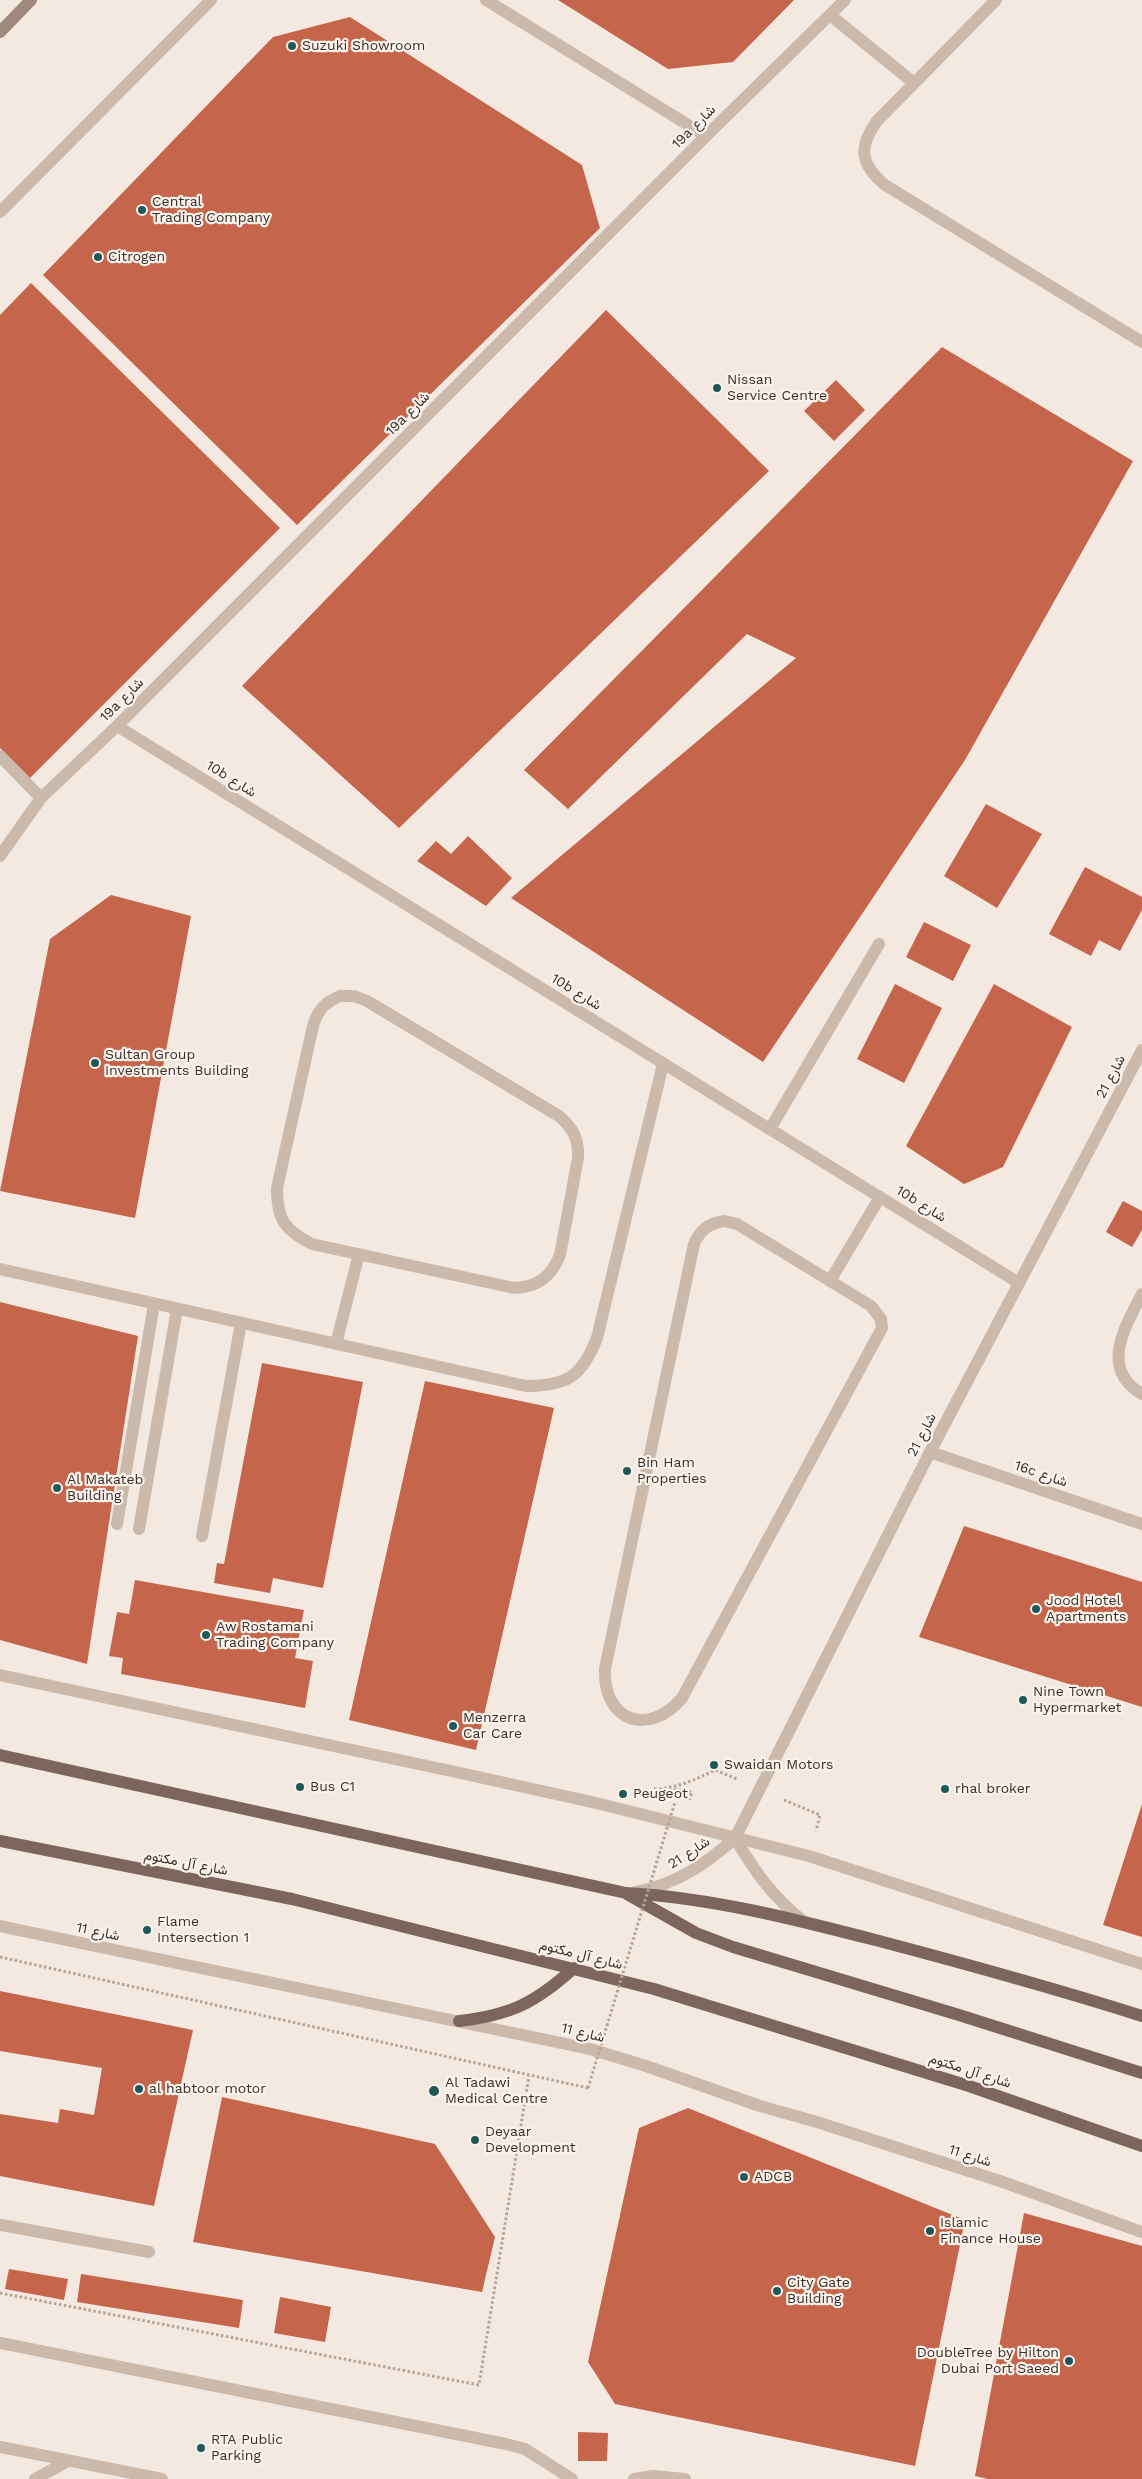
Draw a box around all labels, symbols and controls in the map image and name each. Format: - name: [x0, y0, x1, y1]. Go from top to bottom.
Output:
- place label: Suzuki Showroom: [302, 38, 425, 54]
- marker: Suzuki Showroom: [286, 40, 298, 52]
- street label: 19a شارع: [669, 102, 719, 152]
- place label: Central Trading Company: [152, 194, 270, 226]
- marker: Central Trading Company: [136, 204, 148, 216]
- place label: Citrogen: [108, 249, 165, 265]
- marker: Citrogen: [92, 251, 104, 263]
- place label: Nissan Service Centre: [727, 372, 827, 404]
- marker: Nissan Service Centre: [711, 382, 723, 394]
- street label: 19a شارع: [383, 389, 433, 439]
- street label: 19a شارع: [97, 675, 147, 725]
- street label: 10b شارع: [203, 757, 259, 801]
- street label: 10b شارع: [548, 970, 604, 1014]
- place label: Sultan Group Investments Building: [105, 1047, 249, 1080]
- street label: شارع 21: [1093, 1053, 1129, 1101]
- marker: Sultan Group Investments Building: [89, 1057, 101, 1069]
- street label: 10b شارع: [893, 1182, 949, 1226]
- street label: شارع 21: [904, 1410, 940, 1460]
- place label: Bin Ham Properties: [637, 1455, 707, 1488]
- street label: 16c شارع: [1012, 1457, 1070, 1491]
- marker: Bin Ham Properties: [621, 1465, 633, 1477]
- place label: Al Makateb Building: [67, 1472, 143, 1504]
- marker: Al Makateb Building: [51, 1482, 63, 1494]
- place label: Jood Hotel Apartments: [1046, 1593, 1126, 1625]
- marker: Jood Hotel Apartments: [1030, 1603, 1042, 1615]
- place label: Aw Rostamani Trading Company: [216, 1619, 334, 1651]
- marker: Aw Rostamani Trading Company: [200, 1629, 212, 1641]
- place label: Nine Town Hypermarket: [1033, 1684, 1121, 1716]
- marker: Nine Town Hypermarket: [1017, 1694, 1029, 1706]
- place label: Menzerra Car Care: [463, 1710, 526, 1742]
- marker: Menzerra Car Care: [447, 1720, 459, 1732]
- place label: Swaidan Motors: [724, 1757, 833, 1773]
- marker: Swaidan Motors: [708, 1759, 720, 1771]
- place label: Bus C1: [310, 1779, 355, 1795]
- marker: Bus C1: [294, 1781, 306, 1793]
- place label: rhal broker: [955, 1781, 1031, 1797]
- marker: rhal broker: [939, 1783, 951, 1795]
- place label: Peugeot: [633, 1786, 688, 1802]
- marker: Peugeot: [617, 1788, 629, 1800]
- street label: شارع 21: [665, 1833, 713, 1873]
- street label: شارع آل مكتوم: [143, 1847, 229, 1879]
- place label: Flame Intersection 1: [157, 1914, 249, 1946]
- street label: شارع 11: [75, 1919, 121, 1945]
- marker: Flame Intersection 1: [141, 1924, 153, 1936]
- street label: شارع آل مكتوم: [538, 1937, 624, 1973]
- street label: شارع 11: [560, 2020, 606, 2046]
- street label: شارع آل مكتوم: [927, 2050, 1013, 2092]
- place label: Al Tadawi Medical Centre: [445, 2075, 548, 2108]
- place label: al habtoor motor: [149, 2081, 266, 2097]
- marker: al habtoor motor: [133, 2083, 145, 2095]
- marker: Al Tadawi Medical Centre: [427, 2084, 441, 2098]
- place label: Deyaar Development: [485, 2124, 576, 2156]
- marker: Deyaar Development: [469, 2134, 481, 2146]
- street label: شارع 11: [947, 2141, 993, 2171]
- place label: ADCB: [754, 2169, 792, 2185]
- marker: ADCB: [738, 2171, 750, 2183]
- place label: Islamic Finance House: [940, 2215, 1041, 2248]
- marker: Islamic Finance House: [924, 2225, 936, 2237]
- place label: City Gate Building: [787, 2275, 850, 2308]
- marker: City Gate Building: [771, 2285, 783, 2297]
- place label: DoubleTree by Hilton Dubai Port Saeed: [917, 2345, 1059, 2378]
- marker: DoubleTree by Hilton Dubai Port Saeed: [1063, 2355, 1075, 2367]
- place label: RTA Public Parking: [211, 2432, 283, 2464]
- marker: RTA Public Parking: [195, 2442, 207, 2454]

